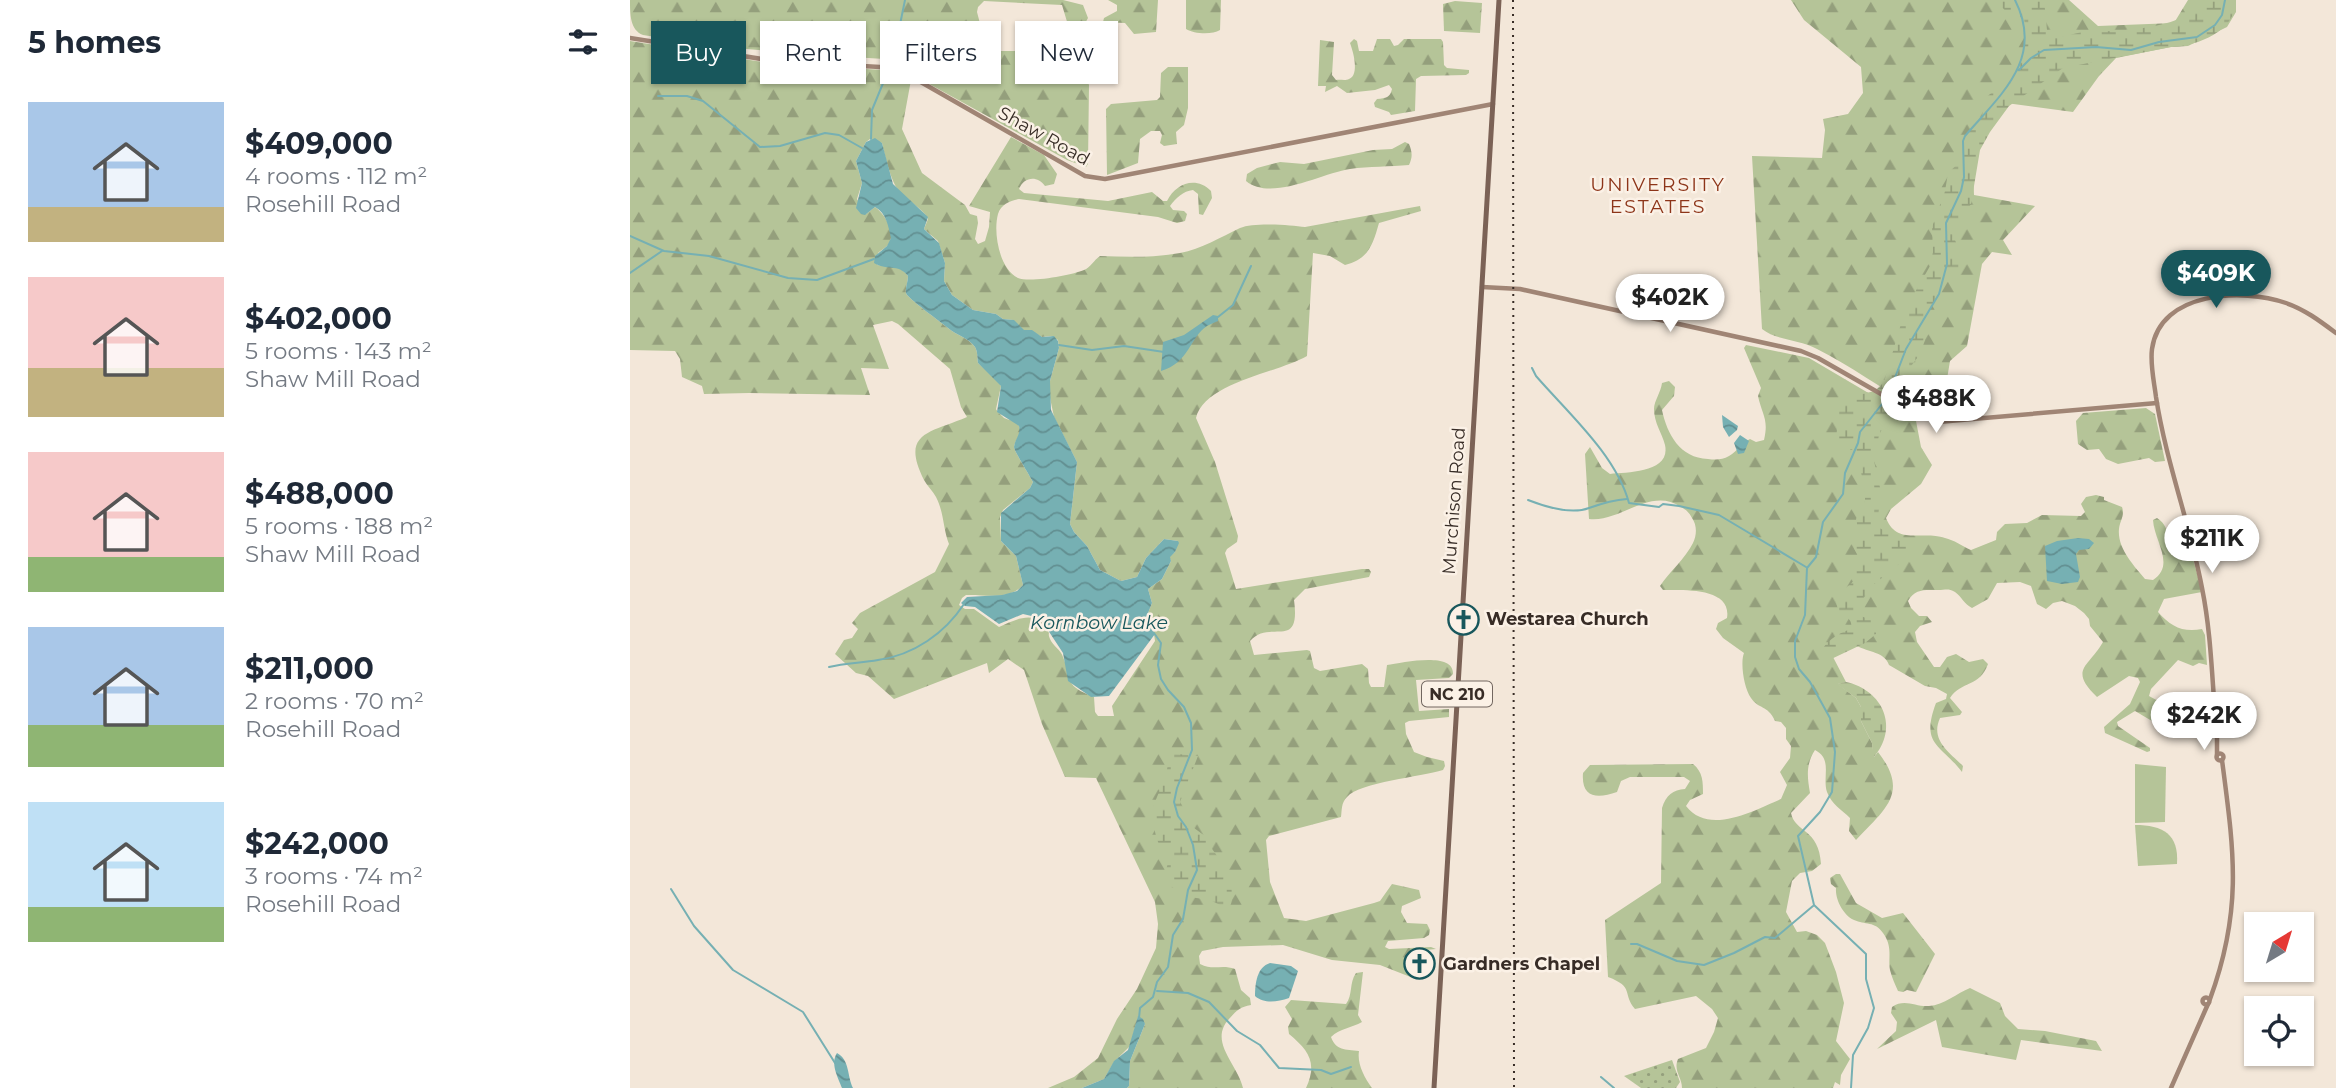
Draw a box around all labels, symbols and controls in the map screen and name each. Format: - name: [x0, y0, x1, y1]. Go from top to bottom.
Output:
- chip: Buy: [651, 21, 746, 84]
- chip: Rent: [760, 21, 866, 84]
- chip: Filters: [880, 21, 1001, 84]
- chip: New: [1015, 21, 1118, 84]
- icon: filters: [564, 23, 602, 61]
- text: 5 homes: [28, 24, 161, 61]
- street label: Shaw Road: [994, 102, 1094, 170]
- text: $409,000: [245, 125, 393, 162]
- icon: home: [84, 130, 168, 214]
- text: 4 rooms · 112 m²: [245, 162, 427, 190]
- district label: UNIVERSITY ESTATES: [1590, 173, 1726, 218]
- text: Rosehill Road: [245, 190, 401, 218]
- pin: $409K: [2167, 250, 2265, 310]
- text: $409K: [2177, 259, 2255, 287]
- pin: $402K: [1621, 274, 1719, 334]
- text: $402K: [1632, 283, 1708, 311]
- text: $402,000: [245, 300, 392, 337]
- icon: home: [84, 305, 168, 389]
- text: 5 rooms · 143 m²: [245, 337, 432, 365]
- text: Shaw Mill Road: [245, 365, 421, 393]
- pin: $488K: [1887, 376, 1985, 435]
- text: $488K: [1897, 384, 1975, 412]
- street label: Murchison Road: [1438, 427, 1470, 575]
- text: $488,000: [245, 475, 394, 512]
- icon: home: [84, 480, 168, 564]
- text: 5 rooms · 188 m²: [245, 512, 433, 540]
- pin: $211K: [2163, 516, 2261, 575]
- text: $211K: [2180, 524, 2244, 552]
- text: Shaw Mill Road: [245, 540, 421, 568]
- church icon: Westarea Church: [1446, 602, 1480, 636]
- place label: Westarea Church: [1486, 608, 1649, 630]
- water label: Kornbow Lake: [1030, 611, 1168, 634]
- text: $211,000: [245, 650, 374, 687]
- icon: home: [84, 655, 168, 739]
- road number: NC 210: [1422, 681, 1492, 706]
- text: 2 rooms · 70 m²: [245, 687, 424, 715]
- pin: $242K: [2155, 692, 2253, 752]
- text: $242K: [2167, 701, 2241, 729]
- text: Rosehill Road: [245, 715, 401, 743]
- text: $242,000: [245, 825, 389, 862]
- icon: home: [84, 830, 168, 914]
- text: 3 rooms · 74 m²: [245, 862, 423, 890]
- text: Rosehill Road: [245, 890, 401, 918]
- north arrow: [2244, 912, 2314, 982]
- map controls: [2244, 912, 2314, 1066]
- church icon: Gardners Chapel: [1403, 947, 1437, 981]
- place label: Gardners Chapel: [1443, 953, 1600, 975]
- button: locate: [2244, 996, 2314, 1066]

